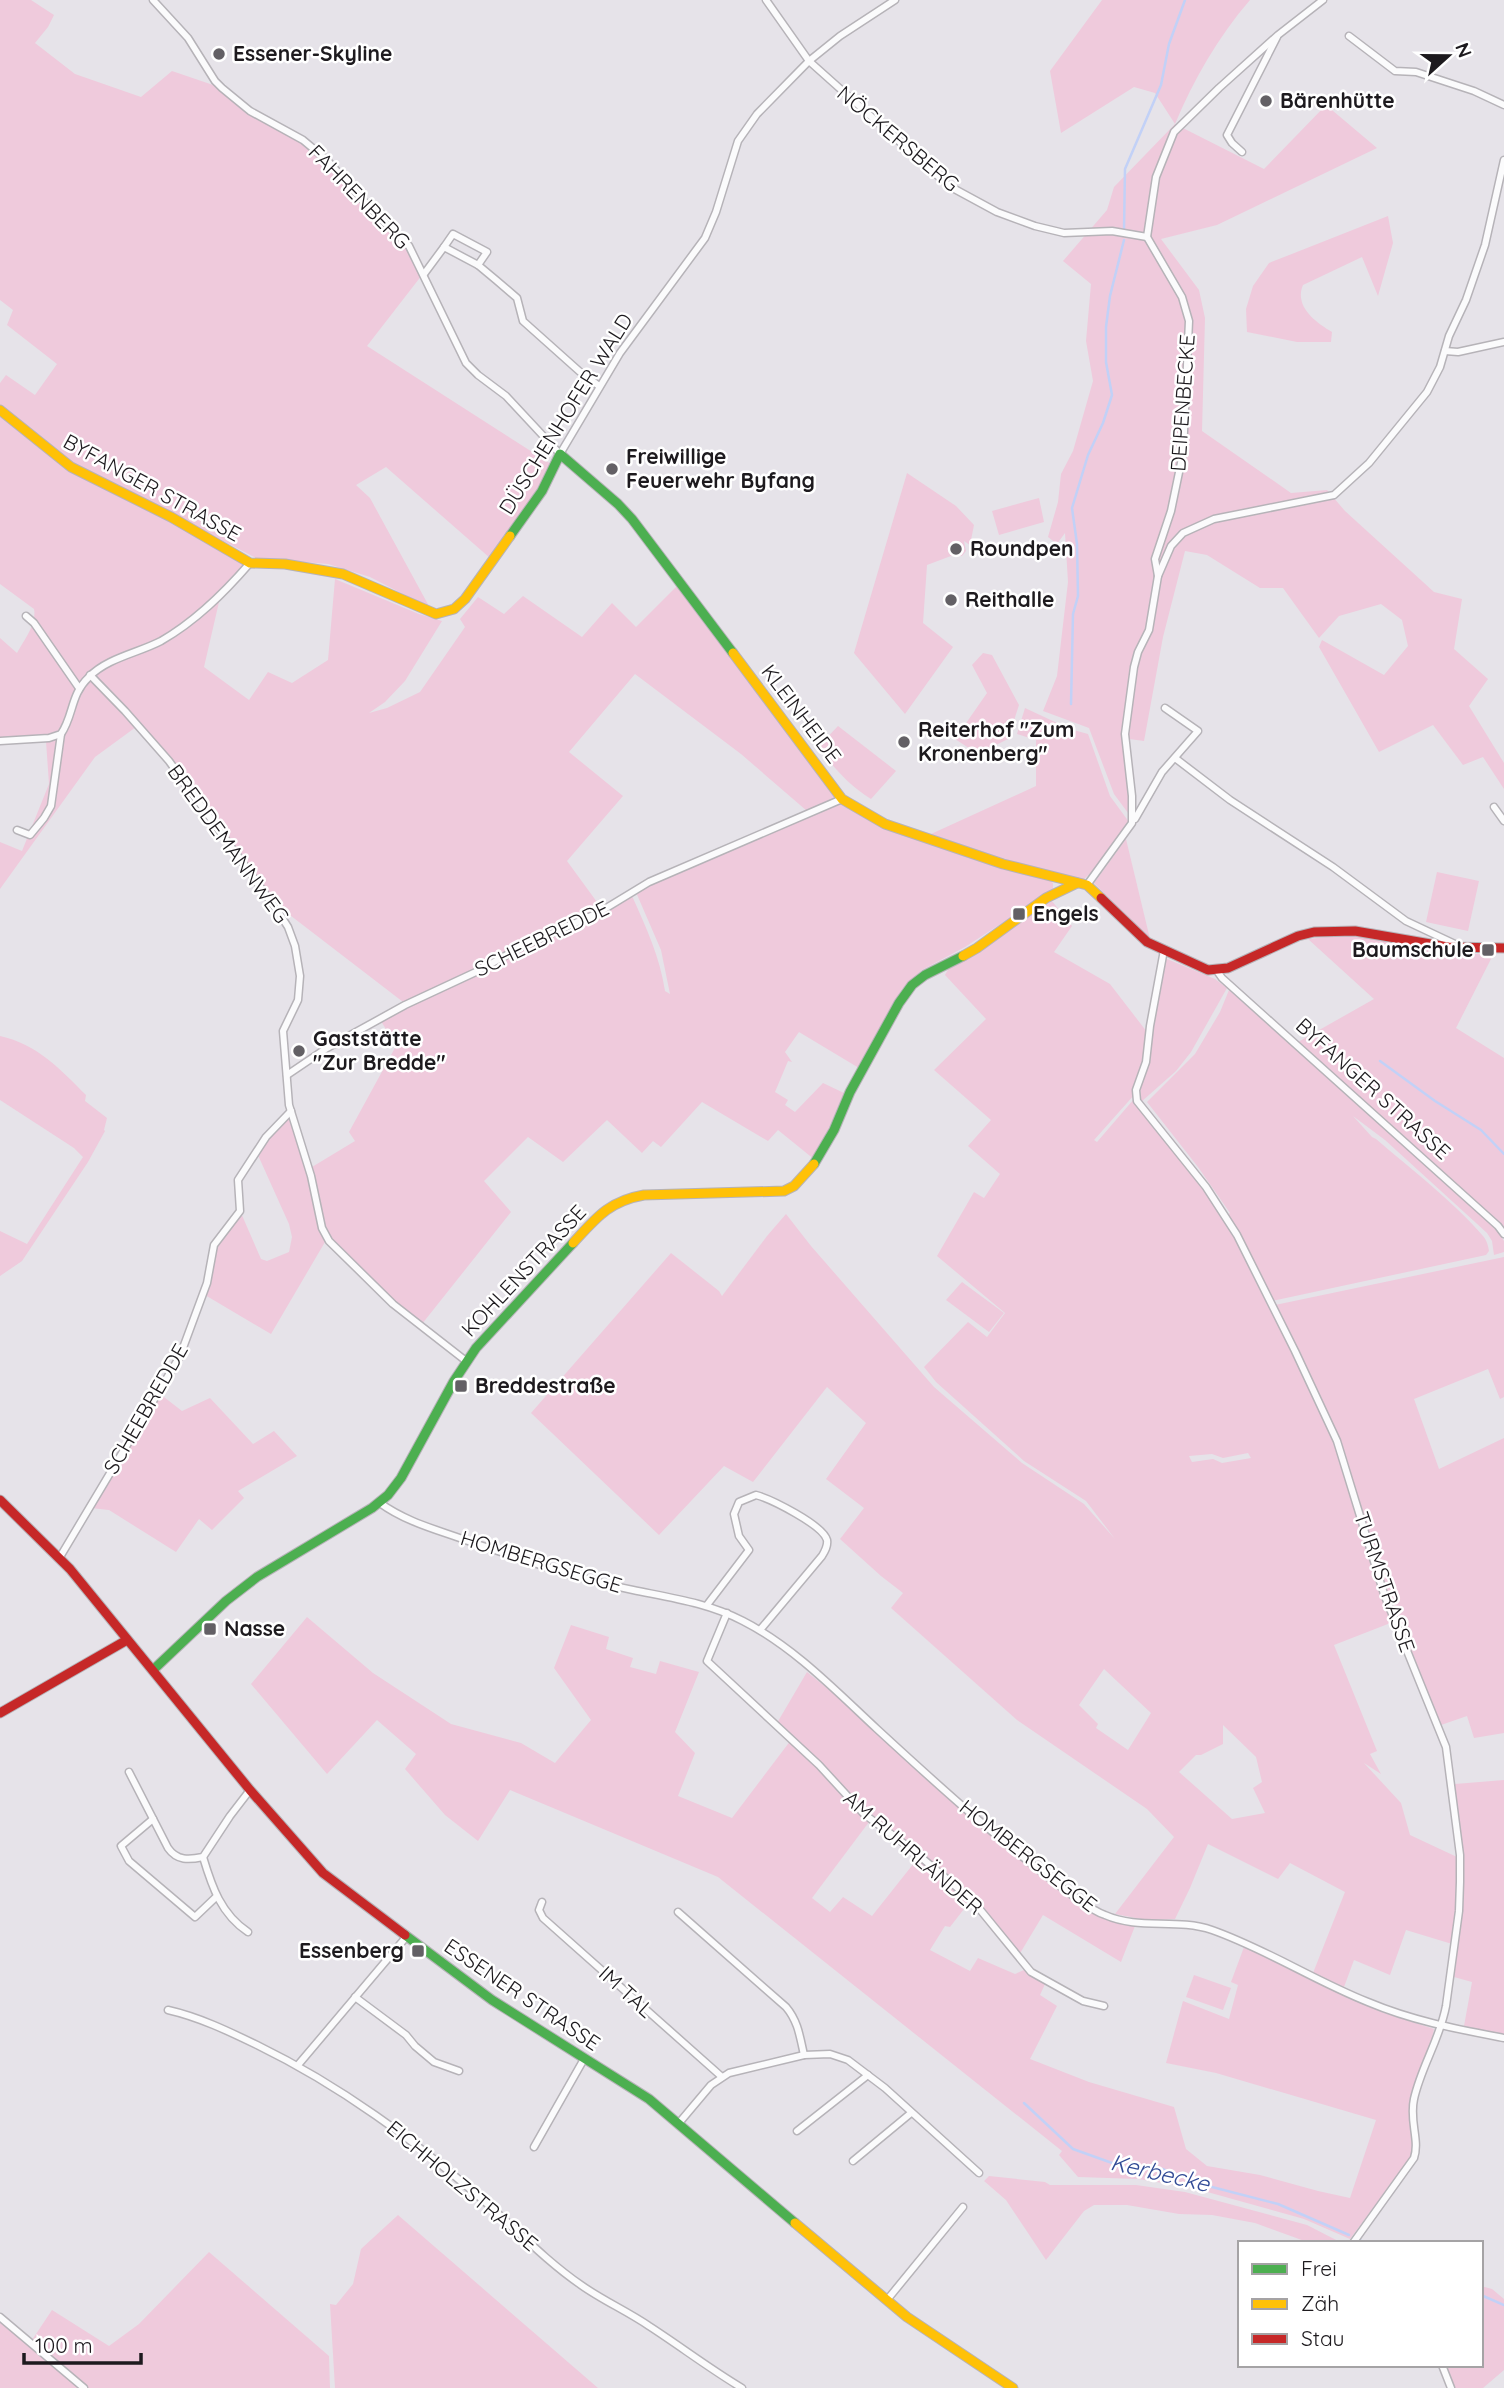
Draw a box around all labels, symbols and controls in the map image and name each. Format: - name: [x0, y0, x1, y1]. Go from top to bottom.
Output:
- north arrow: [1413, 21, 1483, 91]
- text: N: [1450, 39, 1478, 61]
- place label: Essener-Skyline: [233, 40, 392, 66]
- marker: Essener-Skyline: [211, 46, 227, 62]
- street label: NÖCKERSBERG: [832, 80, 965, 197]
- place label: Bärenhütte: [1280, 87, 1395, 113]
- marker: Bärenhütte: [1258, 93, 1274, 109]
- street label: FAHRENBERG: [303, 139, 416, 254]
- street label: DÜSCHENHOFER WALD: [493, 308, 638, 519]
- street label: DEIPENBECKE: [1164, 333, 1200, 472]
- street label: BYFANGER STRASSE: [59, 428, 246, 547]
- place label: Freiwillige Feuerwehr Byfang: [626, 443, 815, 493]
- marker: Freiwillige Feuerwehr Byfang: [604, 461, 620, 477]
- place label: Roundpen: [970, 535, 1074, 561]
- marker: Roundpen: [948, 541, 964, 557]
- place label: Reithalle: [965, 586, 1054, 612]
- marker: Reithalle: [943, 592, 959, 608]
- street label: KLEINHEIDE: [756, 659, 847, 768]
- place label: Reiterhof "Zum Kronenberg": [918, 716, 1074, 766]
- marker: Reiterhof "Zum Kronenberg": [896, 734, 912, 750]
- street label: BREDDEMANNWEG: [162, 759, 295, 928]
- street label: SCHEEBREDDE: [470, 894, 613, 982]
- place label: Engels: [1033, 900, 1099, 926]
- marker: Engels: [1011, 906, 1027, 922]
- place label: Baumschule: [1352, 936, 1474, 962]
- marker: Baumschule: [1480, 942, 1496, 958]
- street label: BYFANGER STRASSE: [1291, 1012, 1456, 1165]
- place label: Gaststätte "Zur Bredde": [313, 1025, 445, 1075]
- marker: Gaststätte "Zur Bredde": [291, 1043, 307, 1059]
- street label: KOHLENSTRASSE: [456, 1199, 591, 1342]
- street label: SCHEEBREDDE: [97, 1339, 193, 1478]
- place label: Breddestraße: [475, 1372, 616, 1398]
- marker: Breddestraße: [453, 1378, 469, 1394]
- street label: TURMSTRASSE: [1349, 1508, 1421, 1655]
- street label: HOMBERGSEGGE: [457, 1524, 625, 1598]
- place label: Nasse: [224, 1615, 285, 1641]
- marker: Nasse: [202, 1621, 218, 1637]
- street label: AM RUHRLÄNDER: [839, 1785, 989, 1920]
- street label: HOMBERGSEGGE: [955, 1793, 1103, 1917]
- street label: ESSENER STRASSE: [440, 1932, 605, 2056]
- place label: Essenberg: [299, 1937, 404, 1963]
- marker: Essenberg: [410, 1943, 426, 1959]
- street label: IM TAL: [594, 1960, 659, 2023]
- street label: EICHHOLZSTRASSE: [382, 2114, 544, 2256]
- water label: Kerbecke: [1108, 2147, 1213, 2198]
- legend: [1238, 2241, 1483, 2367]
- text: Frei: [1301, 2255, 1337, 2281]
- text: Zäh: [1301, 2290, 1339, 2316]
- scale bar: [24, 2322, 142, 2366]
- text: Stau: [1301, 2325, 1344, 2351]
- text: 100 m: [35, 2332, 93, 2358]

